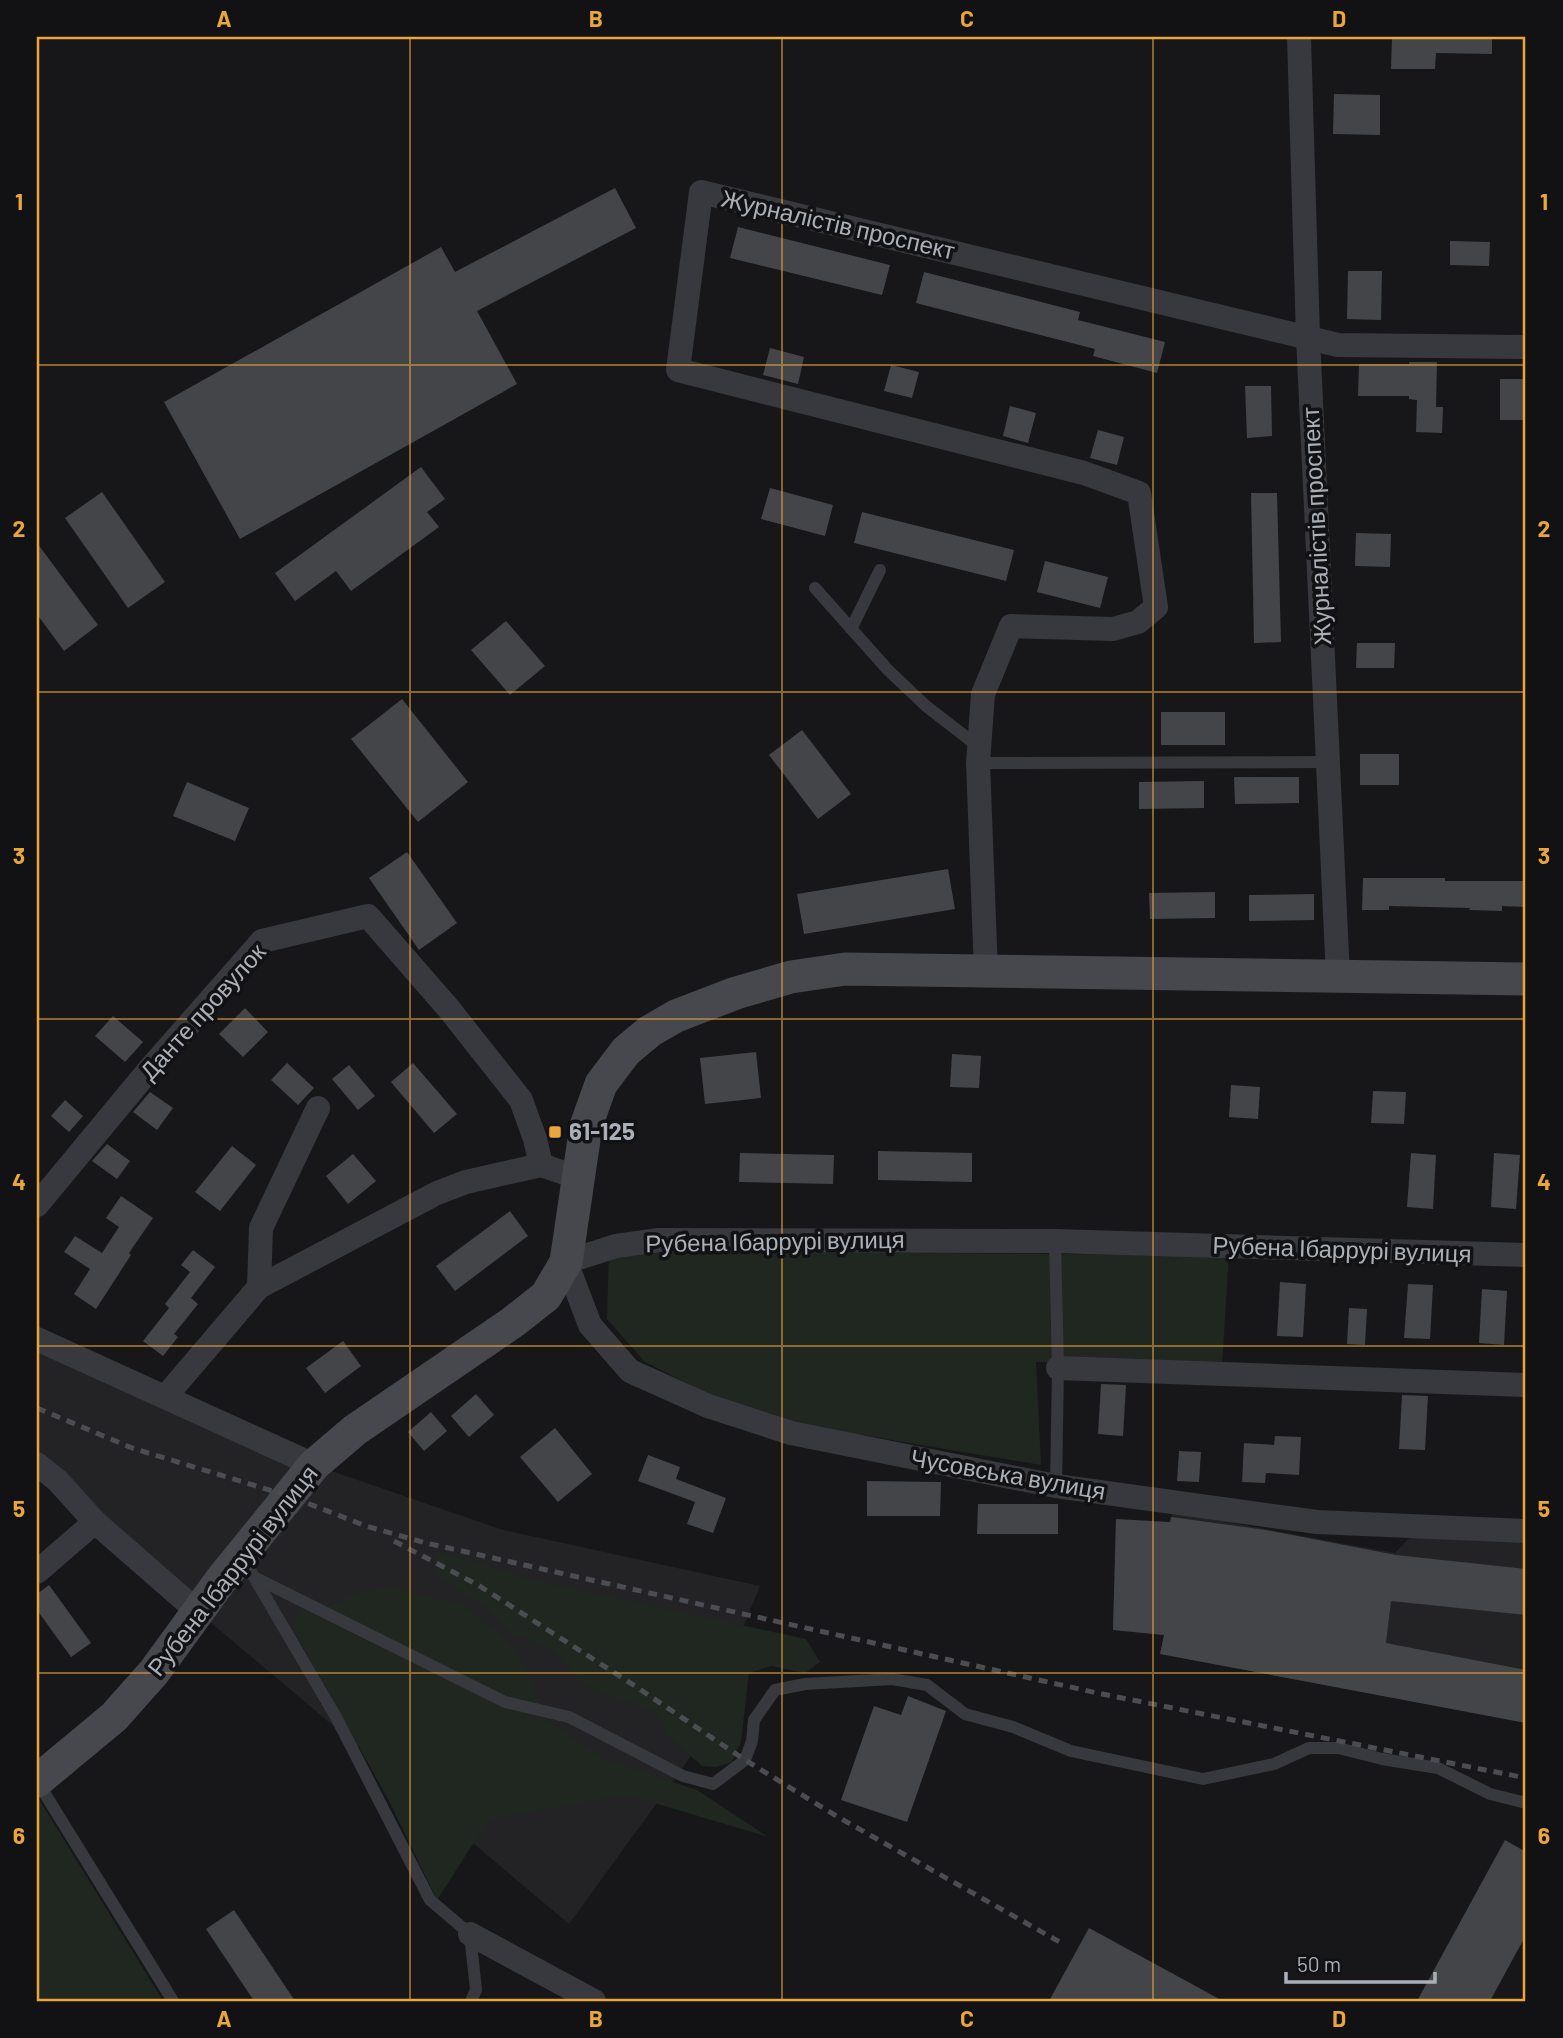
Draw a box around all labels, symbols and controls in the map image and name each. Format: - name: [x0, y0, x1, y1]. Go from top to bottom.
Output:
- text: A: [216, 4, 232, 32]
- text: B: [589, 4, 603, 32]
- text: C: [960, 4, 974, 32]
- text: D: [1332, 4, 1346, 32]
- street label: Журналістів проспект: [719, 183, 958, 265]
- text: 1: [15, 187, 23, 215]
- text: 1: [1540, 187, 1548, 215]
- street label: Журналістів проспект: [1295, 406, 1336, 646]
- text: 2: [13, 514, 25, 542]
- text: 2: [1538, 514, 1550, 542]
- text: 3: [13, 841, 25, 869]
- text: 3: [1538, 841, 1550, 869]
- street label: Данте провулок: [133, 937, 271, 1085]
- place label: 61-125: [569, 1116, 635, 1145]
- marker: 61-125: [547, 1124, 563, 1140]
- text: 4: [12, 1167, 26, 1195]
- text: 4: [1537, 1167, 1551, 1195]
- street label: Рубена Ібаррурі вулиця: [645, 1224, 905, 1257]
- street label: Рубена Ібаррурі вулиця: [1212, 1229, 1472, 1268]
- street label: Чусовська вулиця: [909, 1442, 1108, 1505]
- street label: Рубена Ібаррурі вулиця: [141, 1459, 323, 1681]
- text: 5: [13, 1494, 25, 1522]
- text: 5: [1538, 1494, 1550, 1522]
- text: 6: [13, 1821, 25, 1849]
- text: 6: [1538, 1821, 1550, 1849]
- scale bar: [1286, 1940, 1435, 1984]
- text: 50 m: [1297, 1951, 1341, 1976]
- text: A: [216, 2004, 232, 2032]
- text: B: [589, 2004, 603, 2032]
- text: C: [960, 2004, 974, 2032]
- text: D: [1332, 2004, 1346, 2032]

